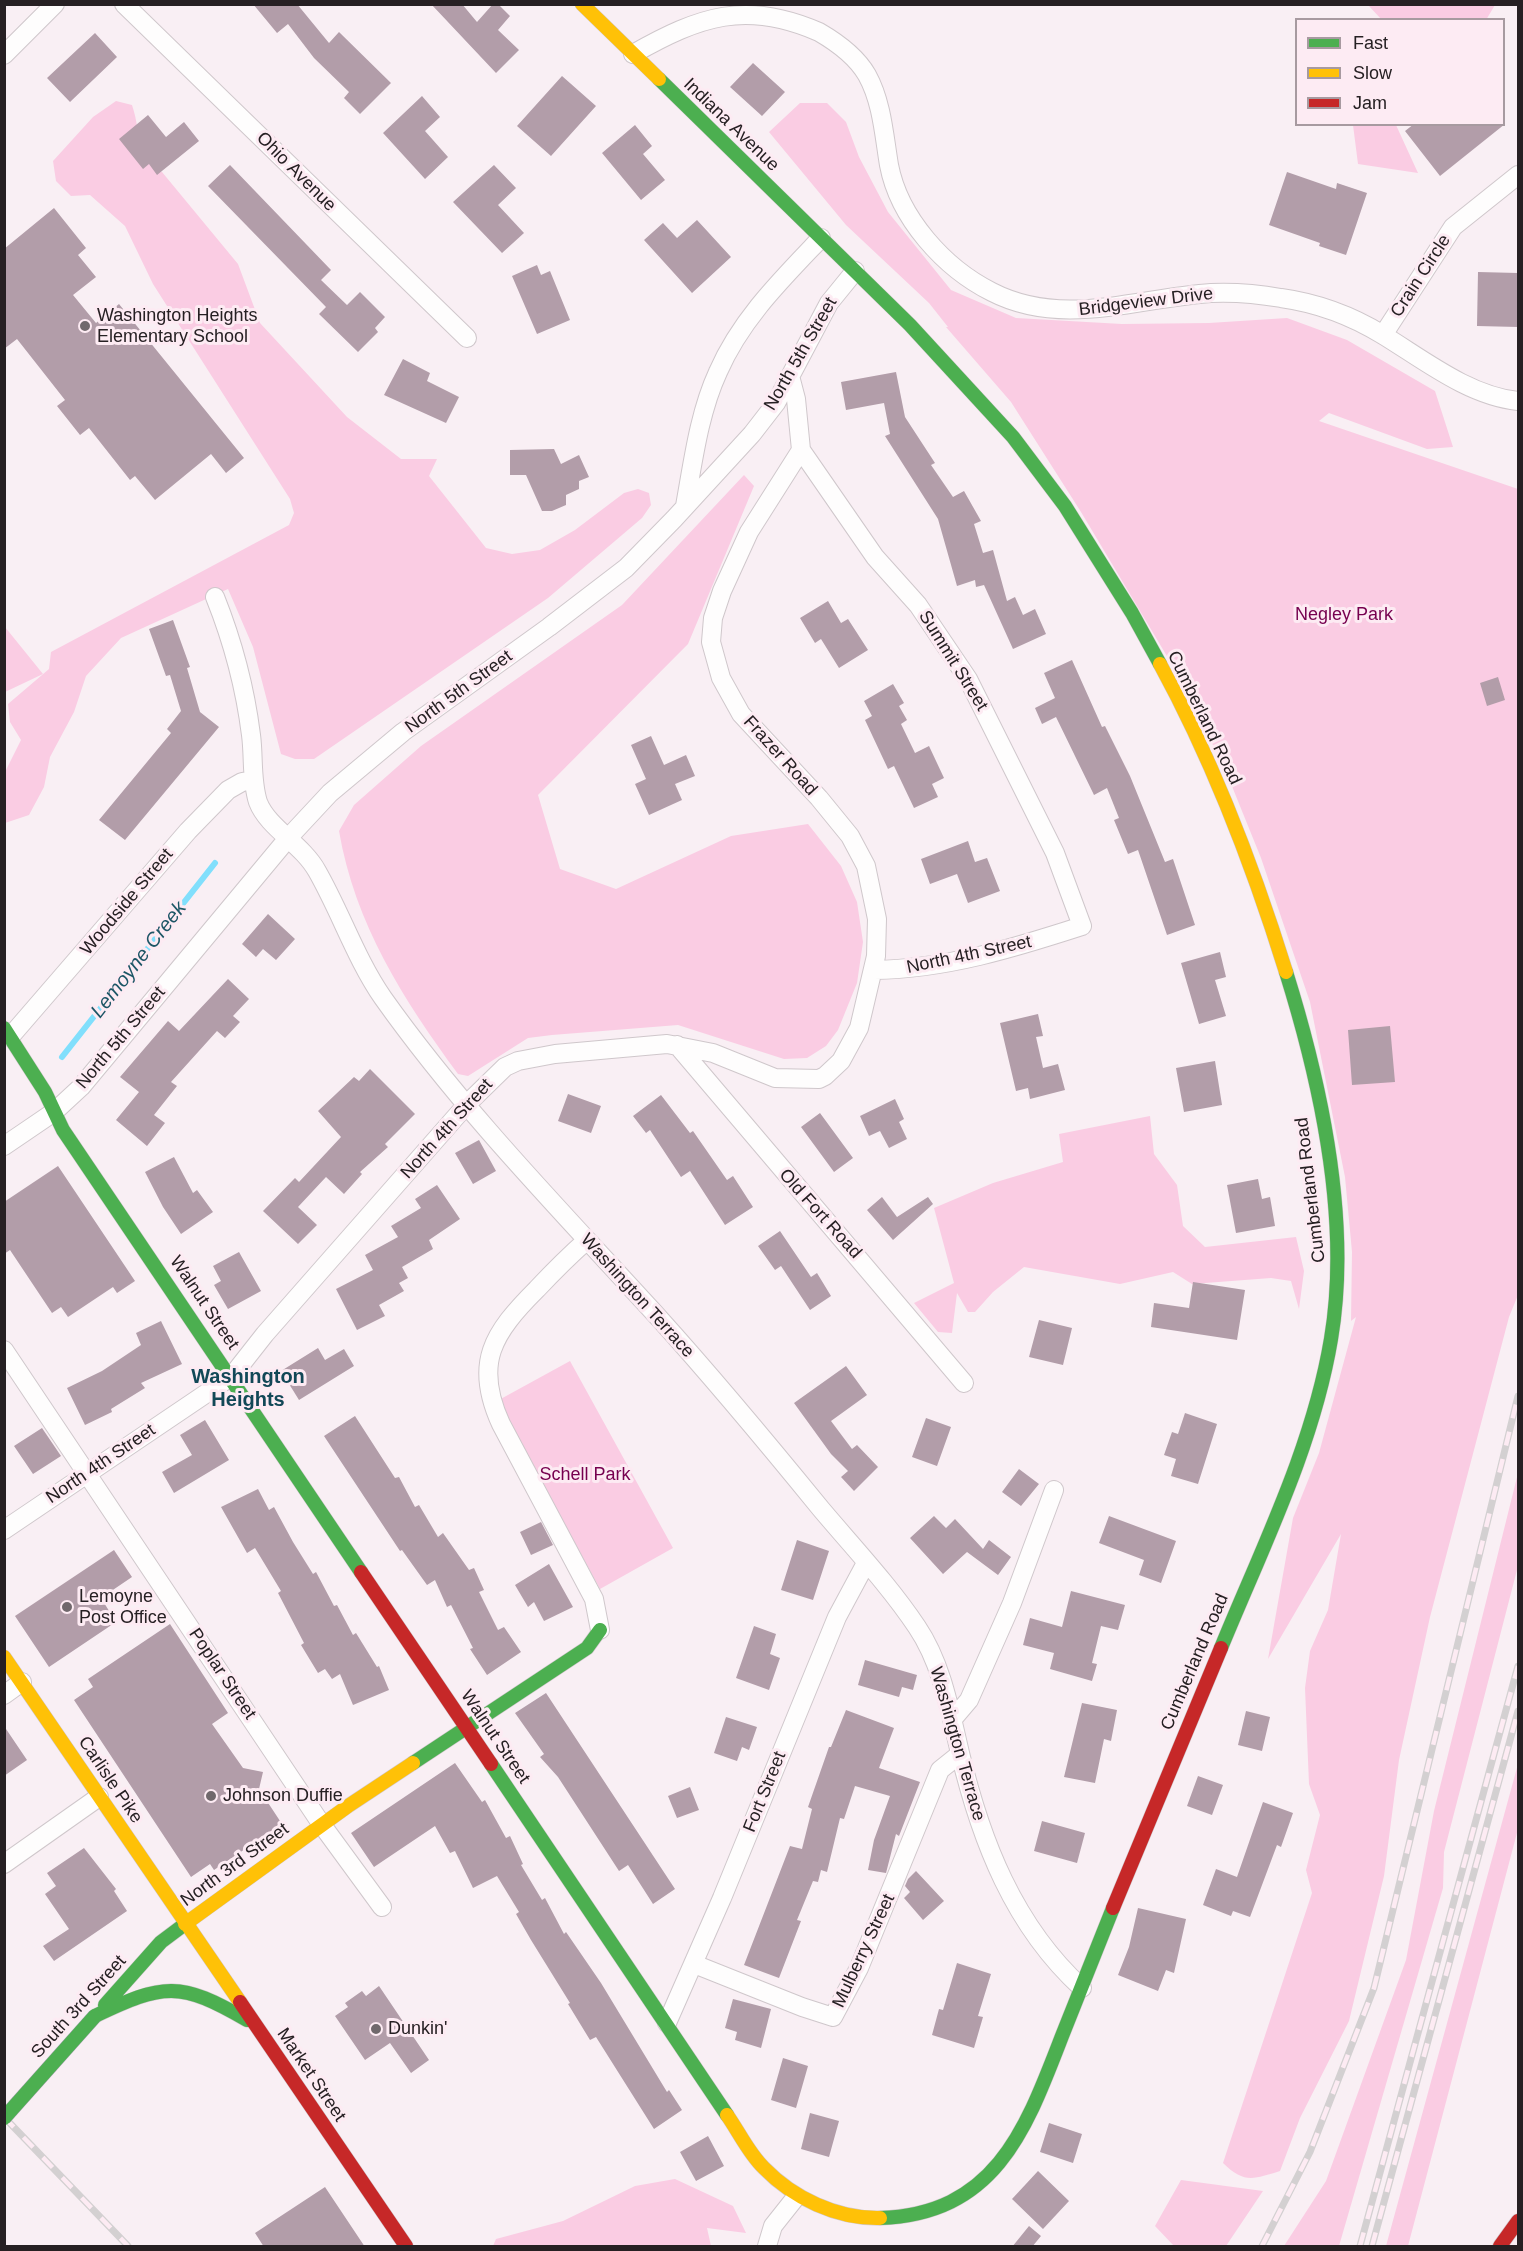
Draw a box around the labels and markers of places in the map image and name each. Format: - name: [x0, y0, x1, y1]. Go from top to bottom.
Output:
- place label: Washington Heights Elementary School: [97, 305, 257, 348]
- marker: Washington Heights Elementary School: [78, 319, 92, 333]
- place label: Lemoyne Post Office: [79, 1586, 167, 1628]
- marker: Lemoyne Post Office: [60, 1600, 74, 1614]
- place label: Johnson Duffie: [223, 1785, 343, 1807]
- marker: Johnson Duffie: [204, 1789, 218, 1803]
- place label: Dunkin': [388, 2018, 447, 2040]
- marker: Dunkin': [369, 2022, 383, 2036]

